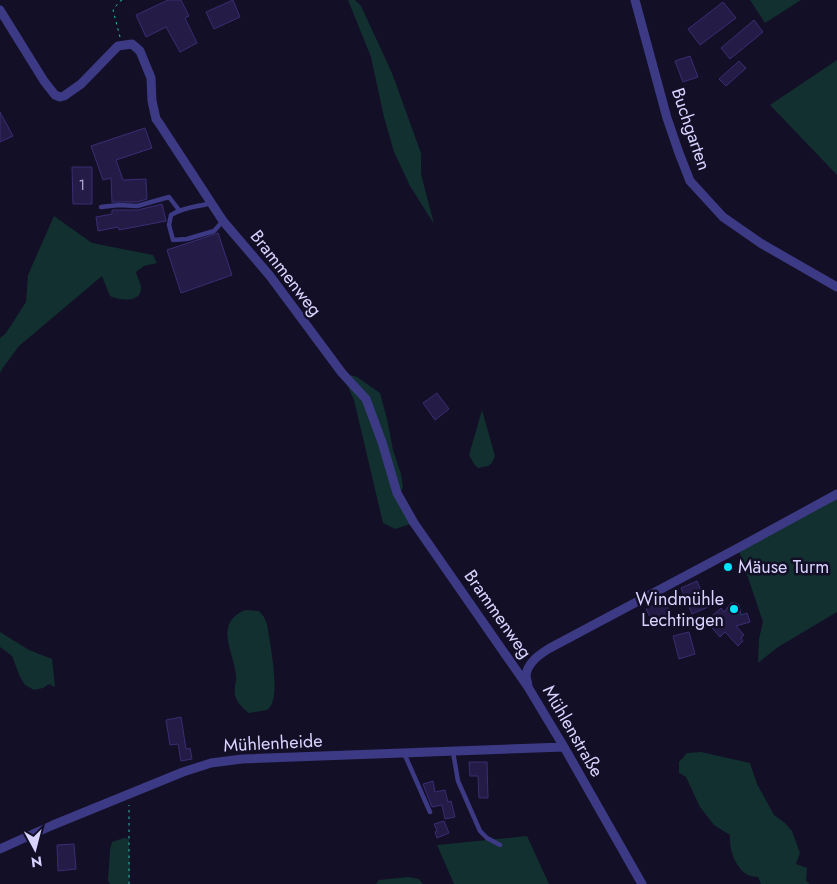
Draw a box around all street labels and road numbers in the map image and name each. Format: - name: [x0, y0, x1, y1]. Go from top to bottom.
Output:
- street label: Buchgarten: [665, 84, 717, 174]
- street label: Brammenweg: [244, 224, 328, 322]
- street label: Brammenweg: [458, 564, 538, 664]
- street label: Mühlenstraße: [536, 680, 610, 782]
- street label: Mühlenheide: [223, 727, 323, 759]

